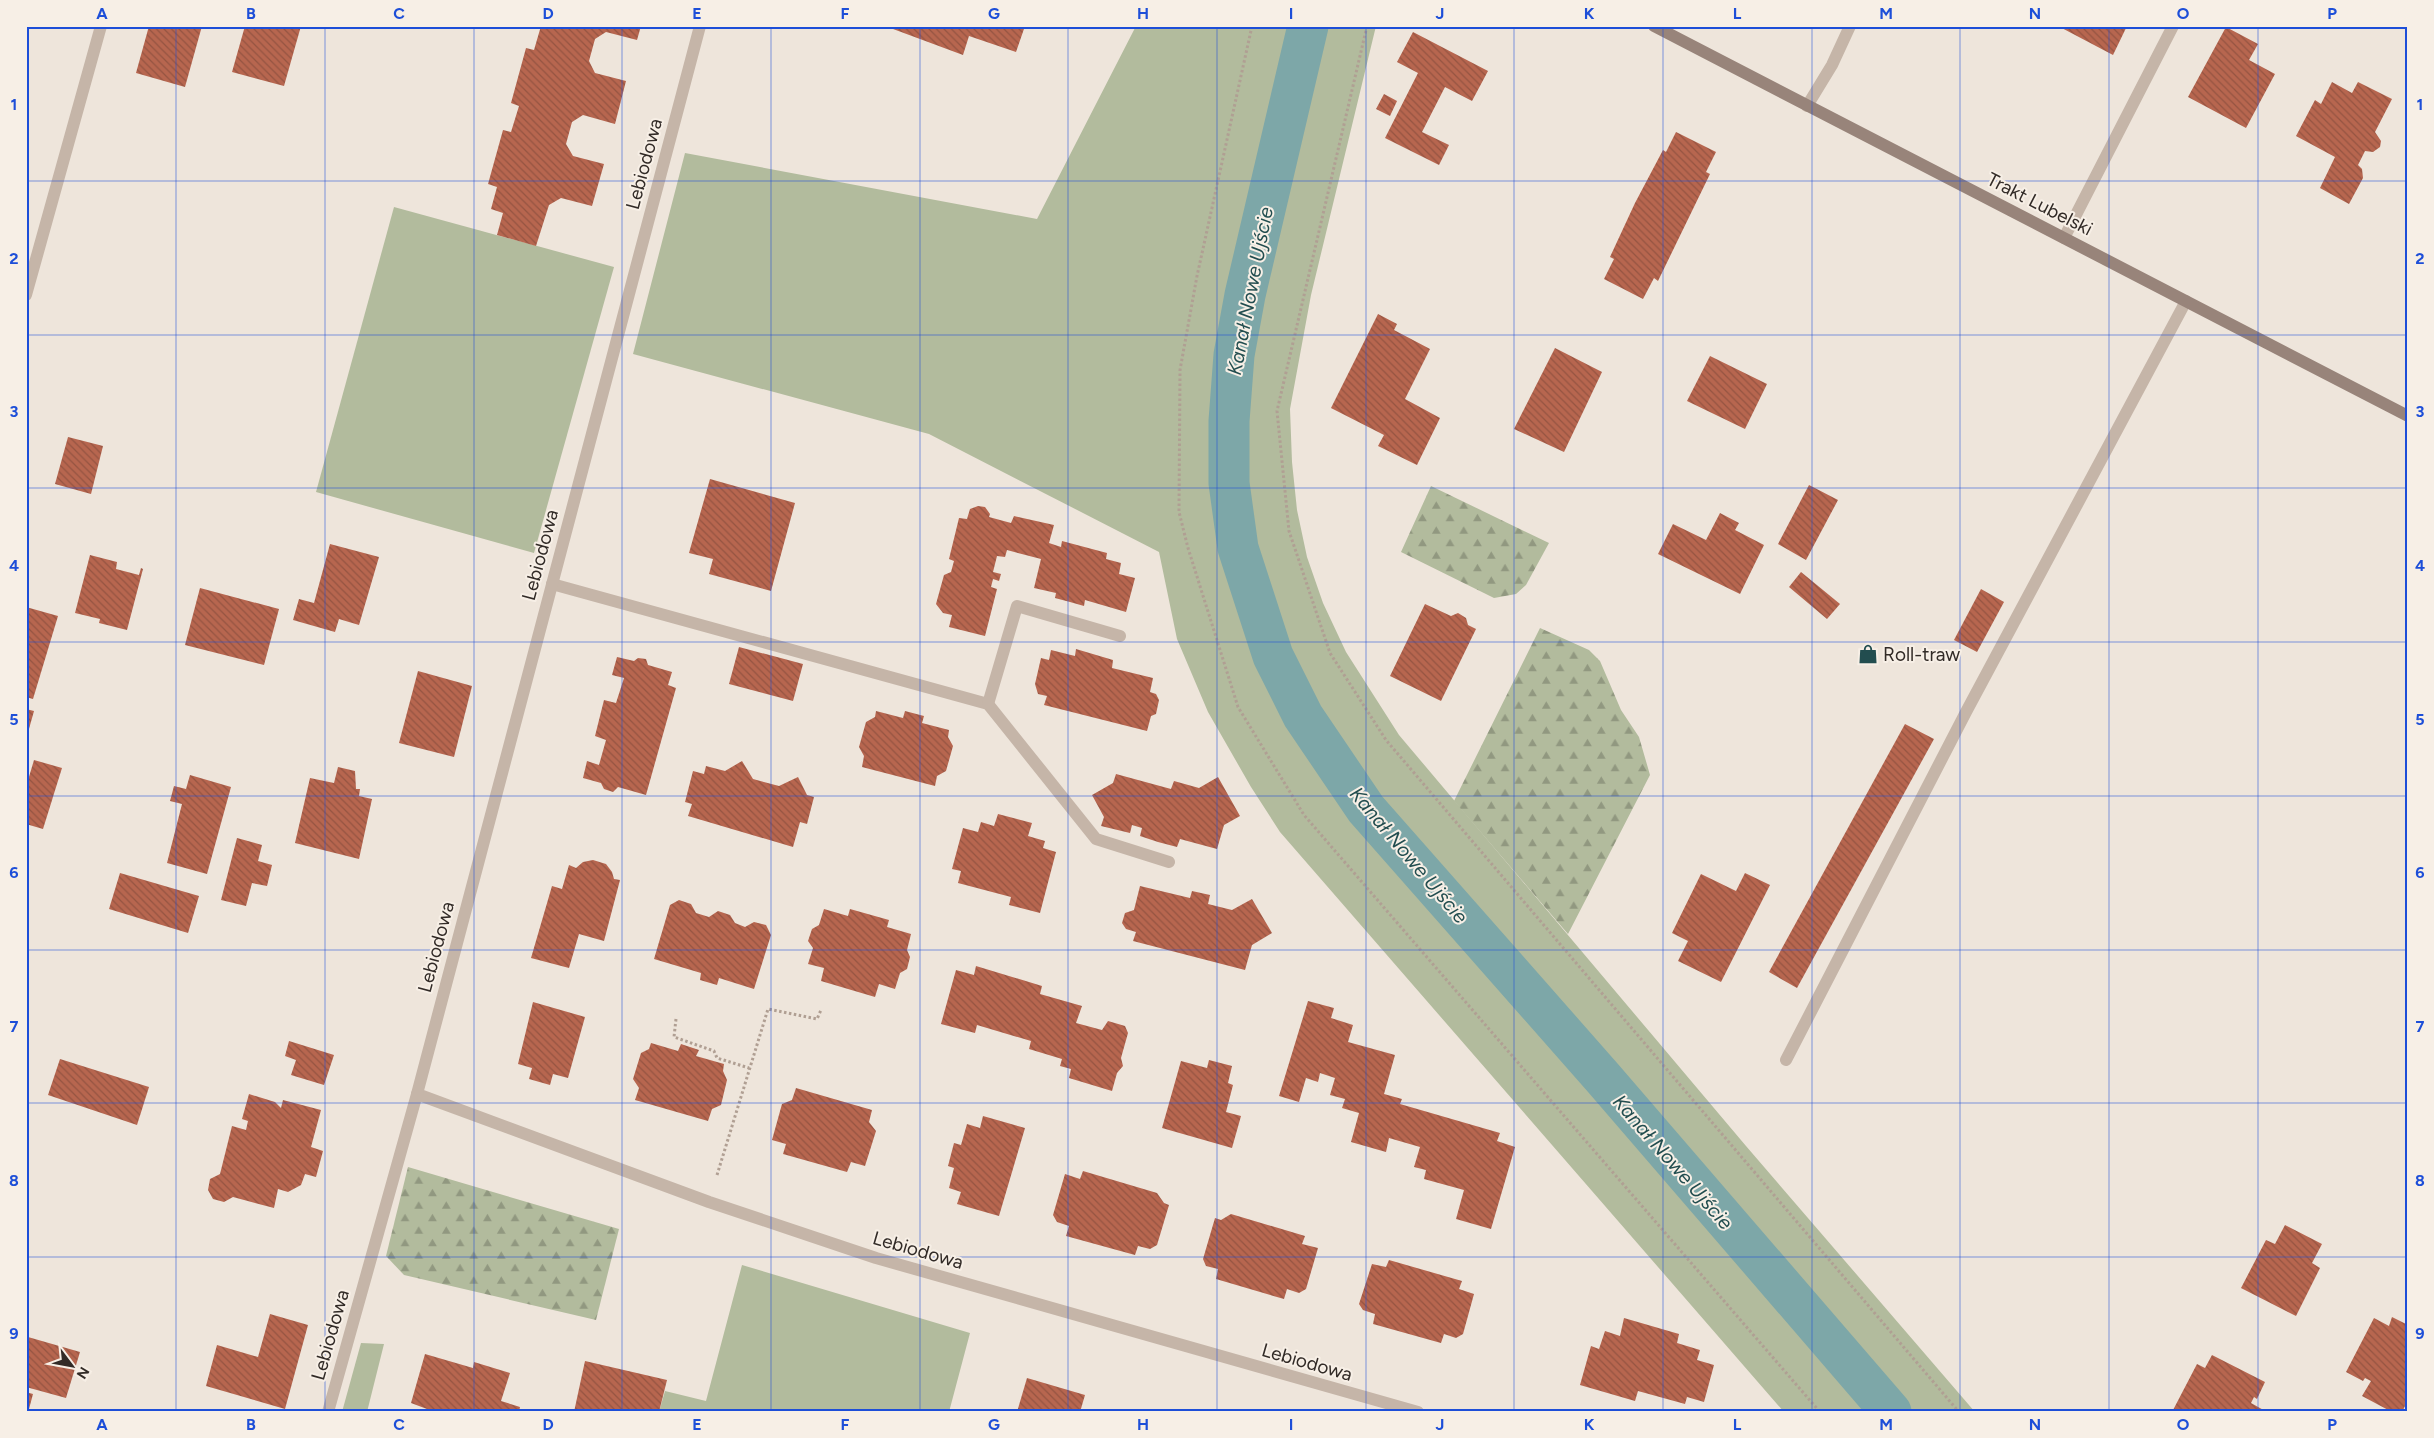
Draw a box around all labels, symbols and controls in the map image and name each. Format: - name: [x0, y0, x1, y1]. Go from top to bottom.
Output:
- text: A: [96, 4, 108, 23]
- text: B: [246, 4, 256, 23]
- text: C: [393, 4, 405, 23]
- text: D: [542, 4, 554, 23]
- text: E: [692, 4, 702, 23]
- text: F: [841, 4, 850, 23]
- text: G: [988, 4, 1000, 23]
- text: H: [1137, 4, 1149, 23]
- text: I: [1289, 4, 1293, 23]
- text: J: [1436, 4, 1444, 23]
- text: K: [1584, 4, 1595, 23]
- text: L: [1733, 4, 1742, 23]
- text: M: [1879, 4, 1893, 23]
- text: N: [2029, 4, 2041, 23]
- text: O: [2177, 4, 2190, 23]
- text: P: [2327, 4, 2337, 23]
- text: 1: [11, 95, 17, 114]
- text: 1: [2417, 95, 2423, 114]
- street label: Lebiodowa: [621, 116, 667, 212]
- street label: Trakt Lubelski: [1983, 168, 2097, 240]
- water label: Kanał Nowe Ujście: [1222, 205, 1278, 377]
- text: 2: [9, 249, 19, 268]
- text: 2: [2415, 249, 2425, 268]
- text: 3: [10, 402, 19, 421]
- text: 3: [2416, 402, 2425, 421]
- street label: Lebiodowa: [517, 507, 563, 603]
- text: 4: [9, 556, 19, 575]
- text: 4: [2415, 556, 2425, 575]
- shop icon: Roll-traw: [1857, 643, 1879, 665]
- place label: Roll-traw: [1883, 643, 1960, 666]
- text: 5: [9, 710, 19, 729]
- text: 5: [2415, 710, 2425, 729]
- water label: Kanał Nowe Ujście: [1345, 782, 1473, 928]
- text: 6: [9, 863, 19, 882]
- text: 6: [2415, 863, 2425, 882]
- street label: Lebiodowa: [413, 899, 459, 995]
- text: 7: [10, 1017, 19, 1036]
- text: 7: [2416, 1017, 2425, 1036]
- water label: Kanał Nowe Ujście: [1608, 1090, 1738, 1234]
- text: 8: [9, 1171, 19, 1190]
- text: 8: [2415, 1171, 2425, 1190]
- street label: Lebiodowa: [870, 1226, 966, 1274]
- street label: Lebiodowa: [306, 1287, 354, 1383]
- text: 9: [9, 1324, 19, 1343]
- text: 9: [2415, 1324, 2425, 1343]
- street label: Lebiodowa: [1259, 1338, 1355, 1386]
- north arrow: [48, 1340, 98, 1390]
- text: N: [73, 1364, 93, 1382]
- text: A: [96, 1415, 108, 1434]
- text: B: [246, 1415, 256, 1434]
- text: C: [393, 1415, 405, 1434]
- text: D: [542, 1415, 554, 1434]
- text: E: [692, 1415, 702, 1434]
- text: F: [841, 1415, 850, 1434]
- text: G: [988, 1415, 1000, 1434]
- text: H: [1137, 1415, 1149, 1434]
- text: I: [1289, 1415, 1293, 1434]
- text: J: [1436, 1415, 1444, 1434]
- text: K: [1584, 1415, 1595, 1434]
- text: L: [1733, 1415, 1742, 1434]
- text: M: [1879, 1415, 1893, 1434]
- text: N: [2029, 1415, 2041, 1434]
- text: O: [2177, 1415, 2190, 1434]
- text: P: [2327, 1415, 2337, 1434]

